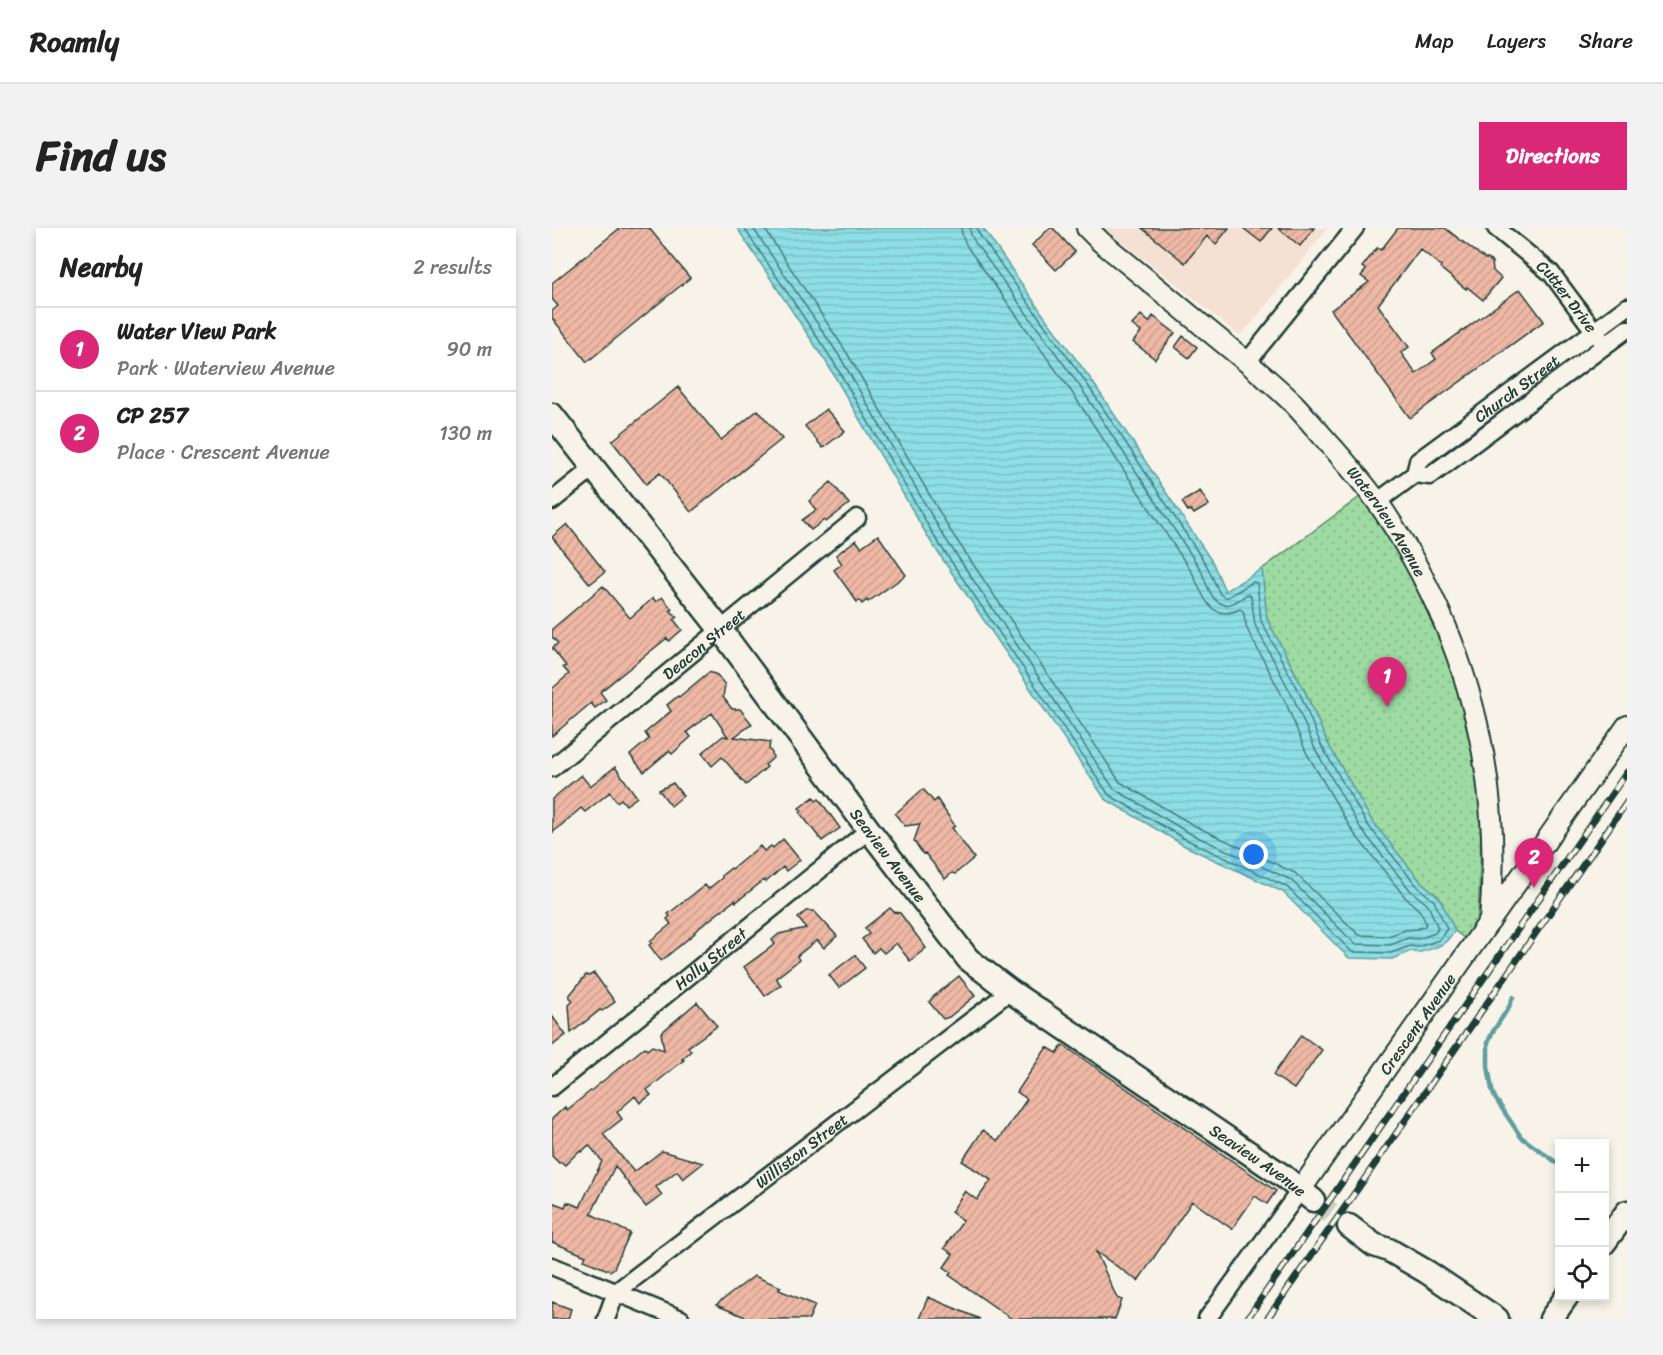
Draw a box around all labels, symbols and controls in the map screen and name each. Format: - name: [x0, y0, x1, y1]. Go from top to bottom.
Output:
- text: Roamly: [30, 17, 119, 66]
- text: Map: [1415, 22, 1454, 60]
- text: Layers: [1487, 22, 1546, 60]
- text: Share: [1579, 22, 1633, 60]
- text: Find us: [36, 119, 166, 193]
- button: Directions: [1479, 122, 1627, 190]
- text: Nearby: [60, 244, 142, 290]
- text: 2 results: [413, 250, 492, 285]
- street label: Cutter Drive: [1529, 252, 1605, 339]
- text: Water View Park: [117, 312, 276, 351]
- text: 1: [75, 332, 84, 367]
- text: 90 m: [447, 332, 492, 367]
- street label: Church Street: [1468, 347, 1566, 430]
- text: Park · Waterview Avenue: [117, 351, 335, 386]
- text: CP 257: [117, 396, 188, 435]
- text: 2: [74, 416, 85, 451]
- text: 130 m: [439, 416, 492, 451]
- text: Place · Crescent Avenue: [117, 435, 330, 470]
- street label: Waterview Avenue: [1339, 459, 1434, 583]
- street label: Deacon Street: [656, 601, 752, 687]
- pin: 1: [1368, 658, 1406, 707]
- street label: Seaview Avenue: [842, 802, 934, 909]
- pin: 2: [1514, 838, 1554, 888]
- your location: [1239, 840, 1268, 869]
- street label: Holly Street: [668, 920, 754, 998]
- street label: Crescent Avenue: [1372, 967, 1464, 1081]
- street label: Williston Street: [749, 1106, 855, 1196]
- street label: Seaview Avenue: [1203, 1116, 1313, 1205]
- map controls: [1555, 1139, 1609, 1301]
- button: +: [1555, 1139, 1609, 1193]
- button: −: [1555, 1193, 1609, 1247]
- button: locate: [1555, 1247, 1609, 1301]

